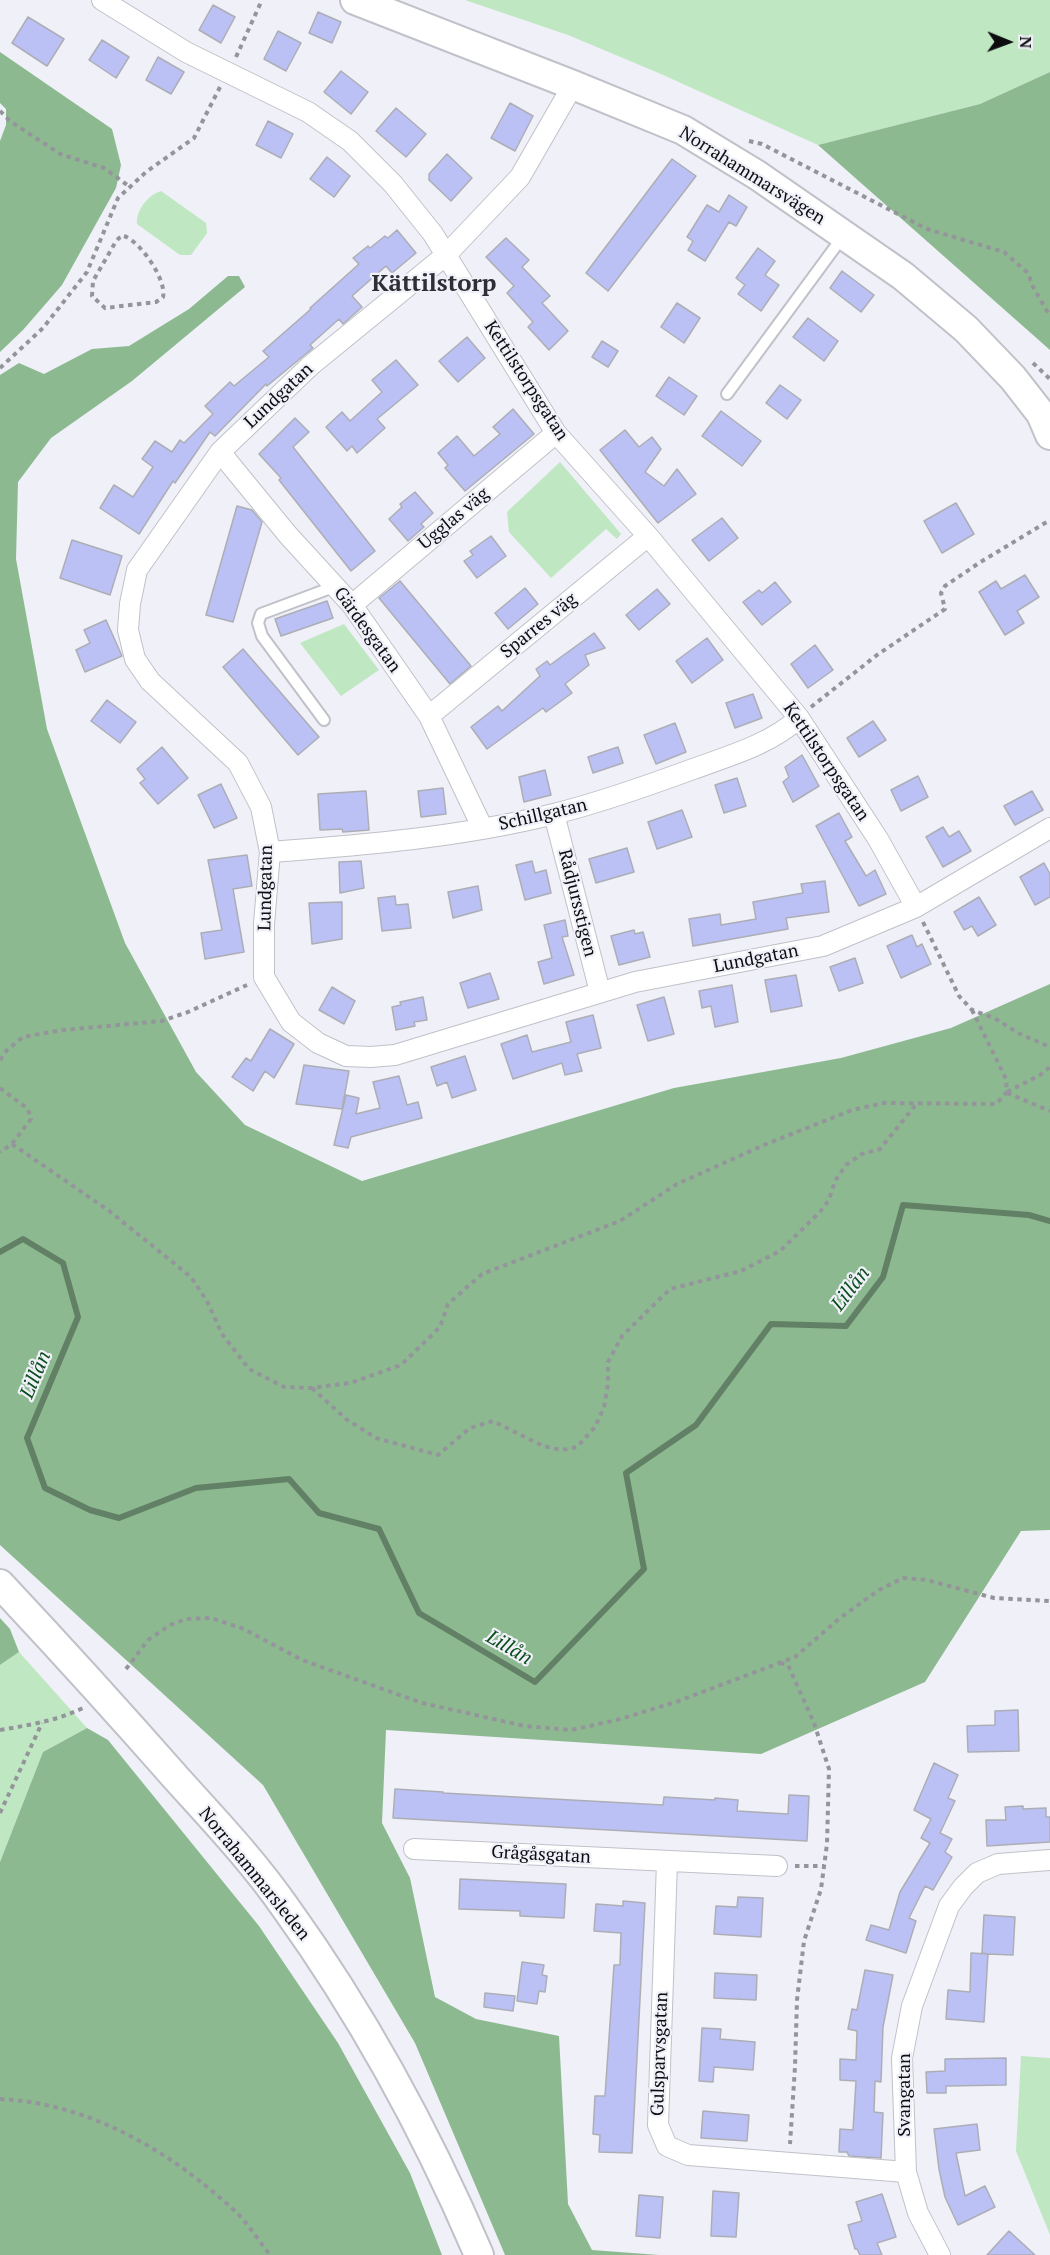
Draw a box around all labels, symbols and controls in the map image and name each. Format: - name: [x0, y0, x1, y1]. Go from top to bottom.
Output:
- north arrow: [978, 12, 1038, 72]
- text: N: [1015, 36, 1037, 49]
- street label: Norrahammarsvägen: [675, 122, 829, 230]
- district label: Kättilstorp: [372, 270, 496, 298]
- street label: Kettilstorpsgatan: [479, 317, 573, 445]
- street label: Lundgatan: [240, 359, 318, 433]
- street label: Ugglas väg: [414, 483, 494, 555]
- street label: Gärdesgatan: [329, 583, 405, 677]
- street label: Sparres väg: [497, 589, 581, 663]
- street label: Kettilstorpsgatan: [778, 699, 874, 825]
- street label: Schillgatan: [497, 794, 589, 836]
- street label: Lundgatan: [254, 845, 278, 931]
- street label: Rådjursstigen: [553, 847, 601, 959]
- street label: Lundgatan: [712, 940, 800, 978]
- water label: Lillån: [827, 1262, 875, 1316]
- water label: Lillån: [15, 1348, 57, 1402]
- water label: Lillån: [482, 1625, 536, 1671]
- street label: Norrahammarsleden: [194, 1803, 314, 1945]
- street label: Grågåsgatan: [491, 1842, 591, 1868]
- street label: Gulsparvsgatan: [647, 1991, 673, 2117]
- street label: Svangatan: [894, 2053, 916, 2137]

